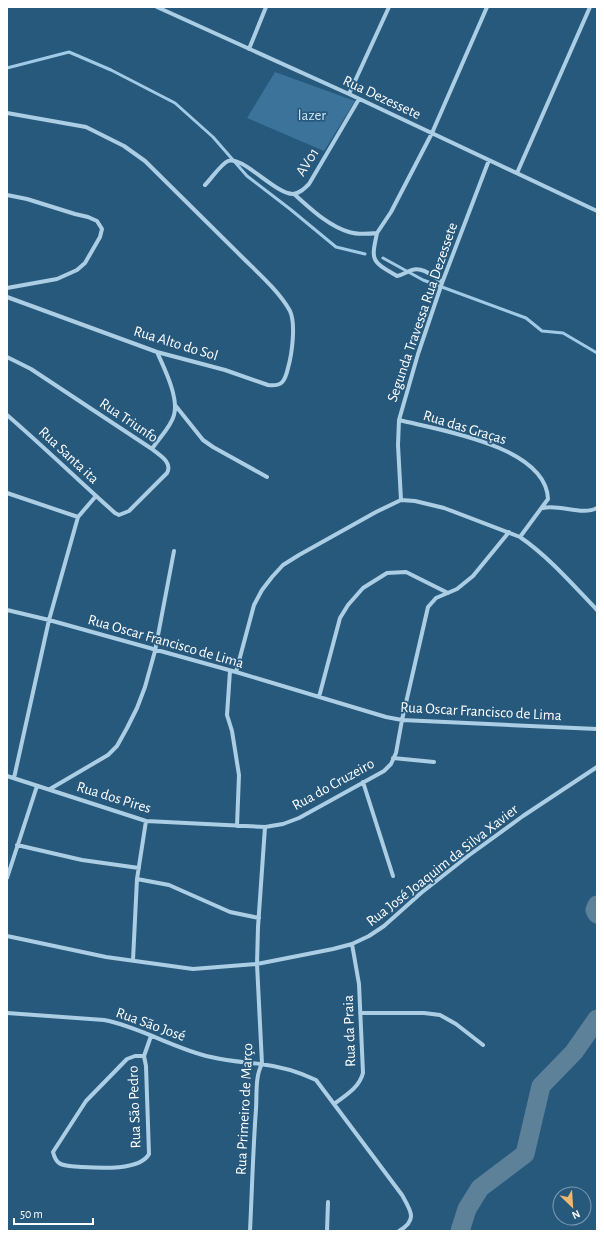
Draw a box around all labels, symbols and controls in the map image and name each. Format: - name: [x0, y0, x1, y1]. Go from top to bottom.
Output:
- street label: Rua Dezessete: [341, 73, 423, 122]
- park label: lazer: [298, 108, 326, 123]
- street label: AV01: [293, 146, 322, 179]
- street label: Segunda Travessa Rua Dezessete: [385, 220, 460, 404]
- street label: Rua Alto do Sol: [132, 324, 220, 363]
- street label: Rua Triunfo: [97, 396, 161, 445]
- street label: Rua das Graças: [421, 408, 508, 447]
- street label: Rua Santa ita: [36, 424, 102, 487]
- street label: Rua Oscar Francisco de Lima: [86, 612, 246, 671]
- street label: Rua Oscar Francisco de Lima: [400, 700, 562, 723]
- street label: Rua do Cruzeiro: [290, 756, 377, 813]
- street label: Rua dos Pires: [75, 779, 153, 816]
- street label: Rua José Joaquim da Silva Xavier: [364, 801, 521, 929]
- street label: Rua da Praia: [341, 995, 358, 1067]
- street label: Rua São José: [114, 1005, 188, 1044]
- street label: Rua Primeiro de Março: [234, 1043, 255, 1175]
- street label: Rua São Pedro: [126, 1065, 143, 1149]
- north arrow: [552, 1186, 592, 1226]
- scale bar: [14, 1200, 93, 1226]
- text: 50 m: [20, 1208, 43, 1220]
- text: N: [570, 1208, 582, 1221]

